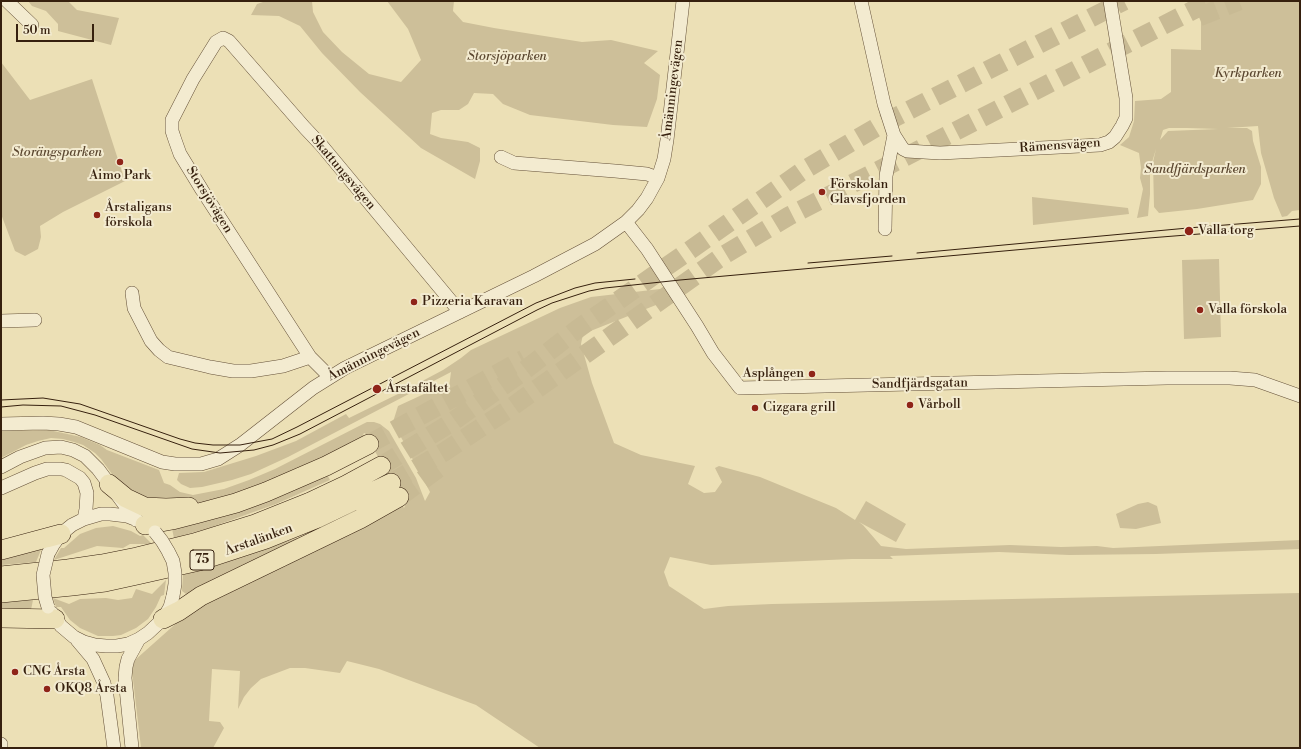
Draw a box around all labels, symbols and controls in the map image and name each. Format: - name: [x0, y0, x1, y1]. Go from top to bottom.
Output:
- scale bar: [18, 16, 96, 42]
- text: 50 m: [23, 23, 51, 38]
- street label: Åmänningevägen: [659, 39, 687, 141]
- park label: Storsjöparken: [467, 49, 547, 65]
- park label: Kyrkparken: [1214, 66, 1282, 82]
- street label: Skattungsvägen: [307, 133, 379, 213]
- street label: Rämensvägen: [1019, 135, 1101, 157]
- park label: Storängsparken: [12, 145, 102, 161]
- marker: Aimo Park: [115, 157, 125, 167]
- park label: Sandfjärdsparken: [1144, 162, 1246, 178]
- street label: Storsjövägen: [182, 164, 236, 236]
- place label: Aimo Park: [89, 168, 151, 184]
- place label: Förskolan Glavsfjorden: [830, 177, 906, 208]
- marker: Förskolan Glavsfjorden: [817, 187, 827, 197]
- place label: Årstaligans förskola: [105, 200, 172, 231]
- marker: Årstaligans förskola: [92, 210, 102, 220]
- place label: Valla torg: [1198, 223, 1254, 239]
- marker: Valla torg: [1183, 225, 1195, 237]
- place label: Pizzeria Karavan: [422, 294, 523, 310]
- marker: Pizzeria Karavan: [409, 297, 419, 307]
- place label: Valla förskola: [1208, 302, 1287, 318]
- marker: Valla förskola: [1195, 305, 1205, 315]
- street label: Åmänningevägen: [325, 325, 423, 385]
- place label: Asplången: [743, 366, 804, 382]
- marker: Asplången: [807, 369, 817, 379]
- street label: Sandfjärdsgatan: [872, 375, 968, 393]
- place label: Årstafältet: [386, 381, 449, 397]
- marker: Årstafältet: [371, 383, 383, 395]
- place label: Vårboll: [918, 397, 961, 413]
- place label: Cizgara grill: [763, 400, 836, 416]
- marker: Vårboll: [905, 400, 915, 410]
- marker: Cizgara grill: [750, 403, 760, 413]
- street label: Årstalänken: [223, 521, 295, 559]
- road number: 75: [190, 550, 214, 570]
- place label: CNG Årsta: [23, 664, 85, 680]
- marker: CNG Årsta: [10, 667, 20, 677]
- place label: OKQ8 Årsta: [55, 681, 127, 697]
- marker: OKQ8 Årsta: [42, 684, 52, 694]

